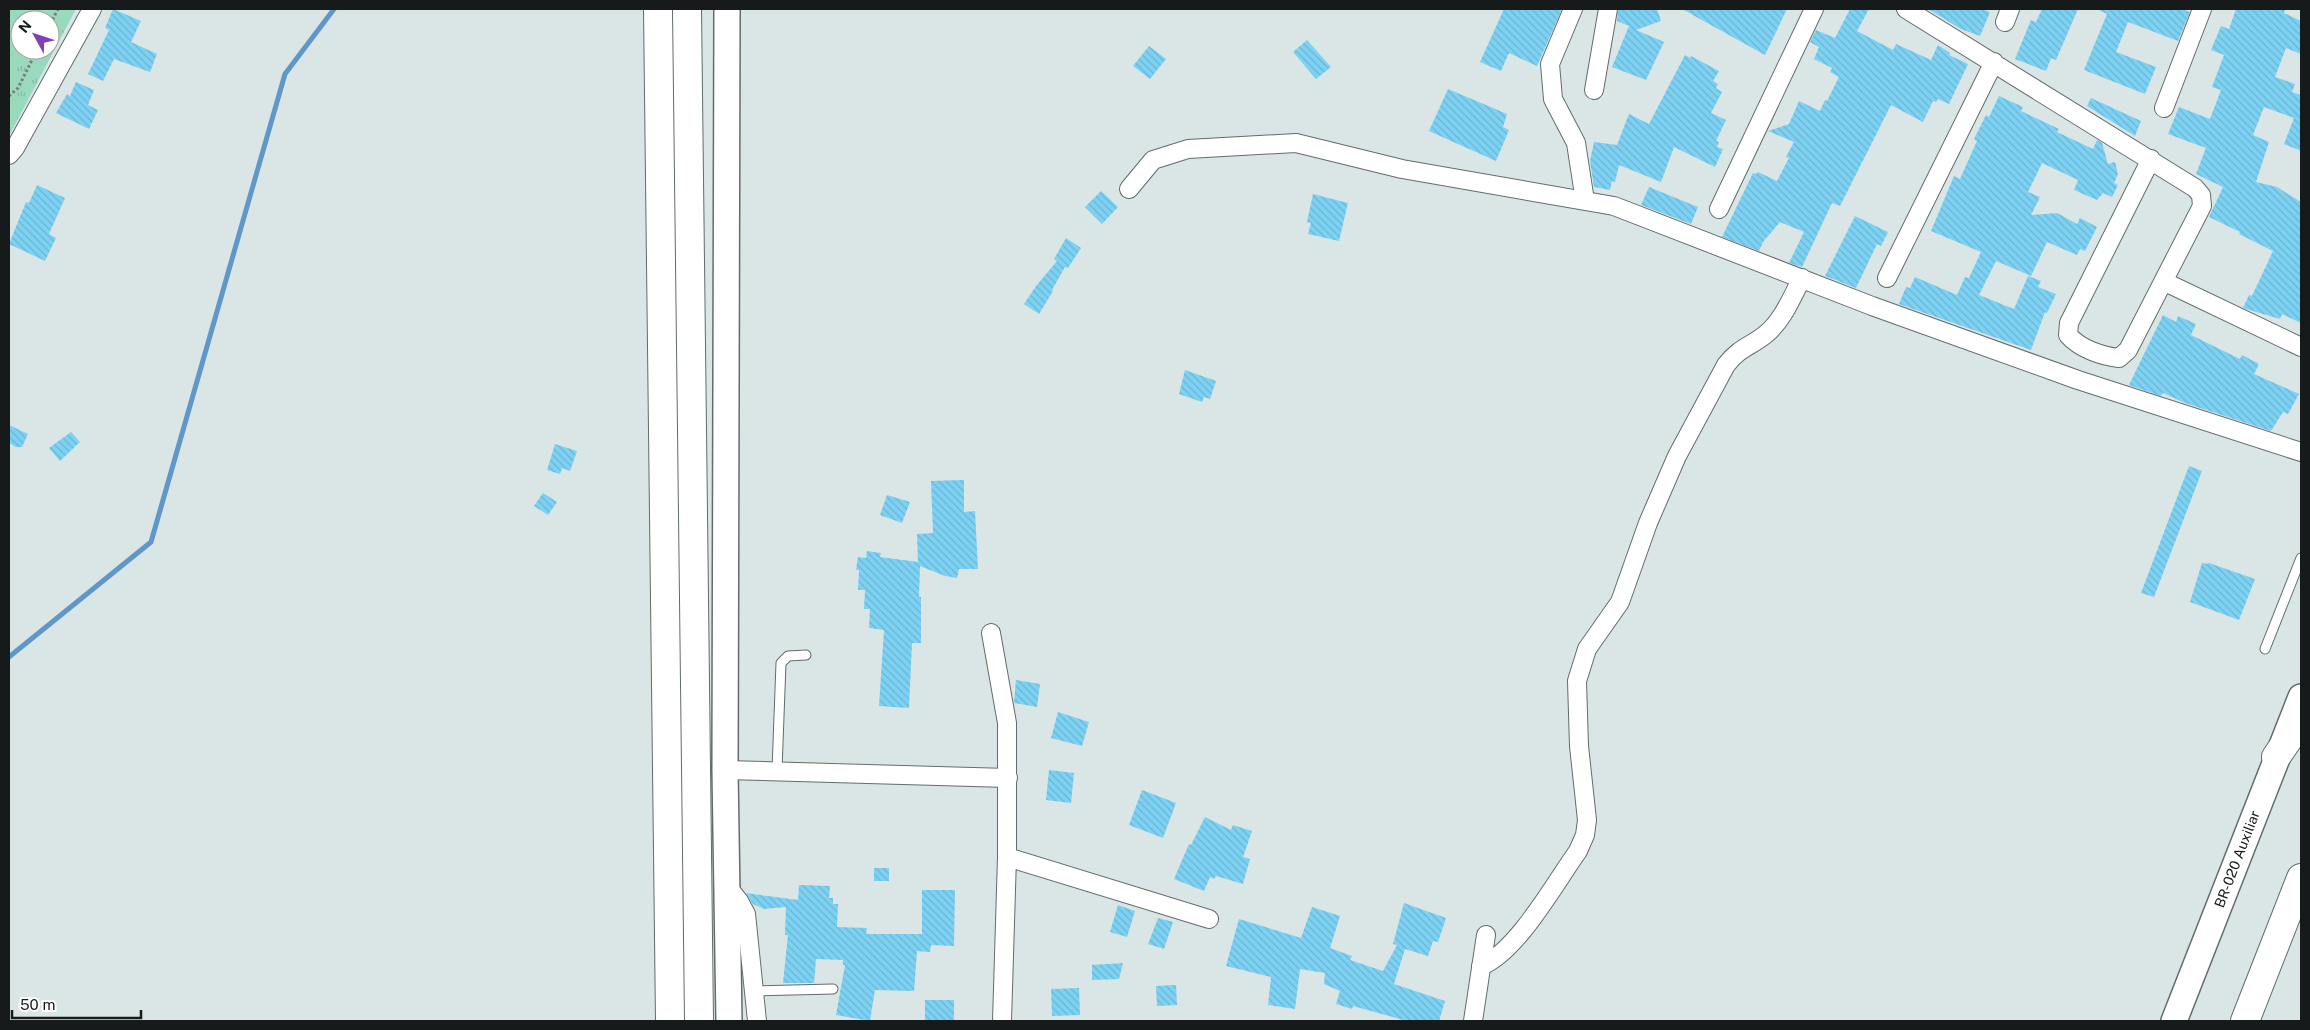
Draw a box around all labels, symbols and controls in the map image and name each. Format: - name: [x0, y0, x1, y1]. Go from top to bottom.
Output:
- north arrow: [10, 10, 60, 60]
- text: N: [15, 17, 35, 36]
- street label: BR-020 Auxiliar: [2211, 808, 2263, 910]
- scale bar: [12, 988, 141, 1020]
- text: 50 m: [20, 996, 55, 1013]

